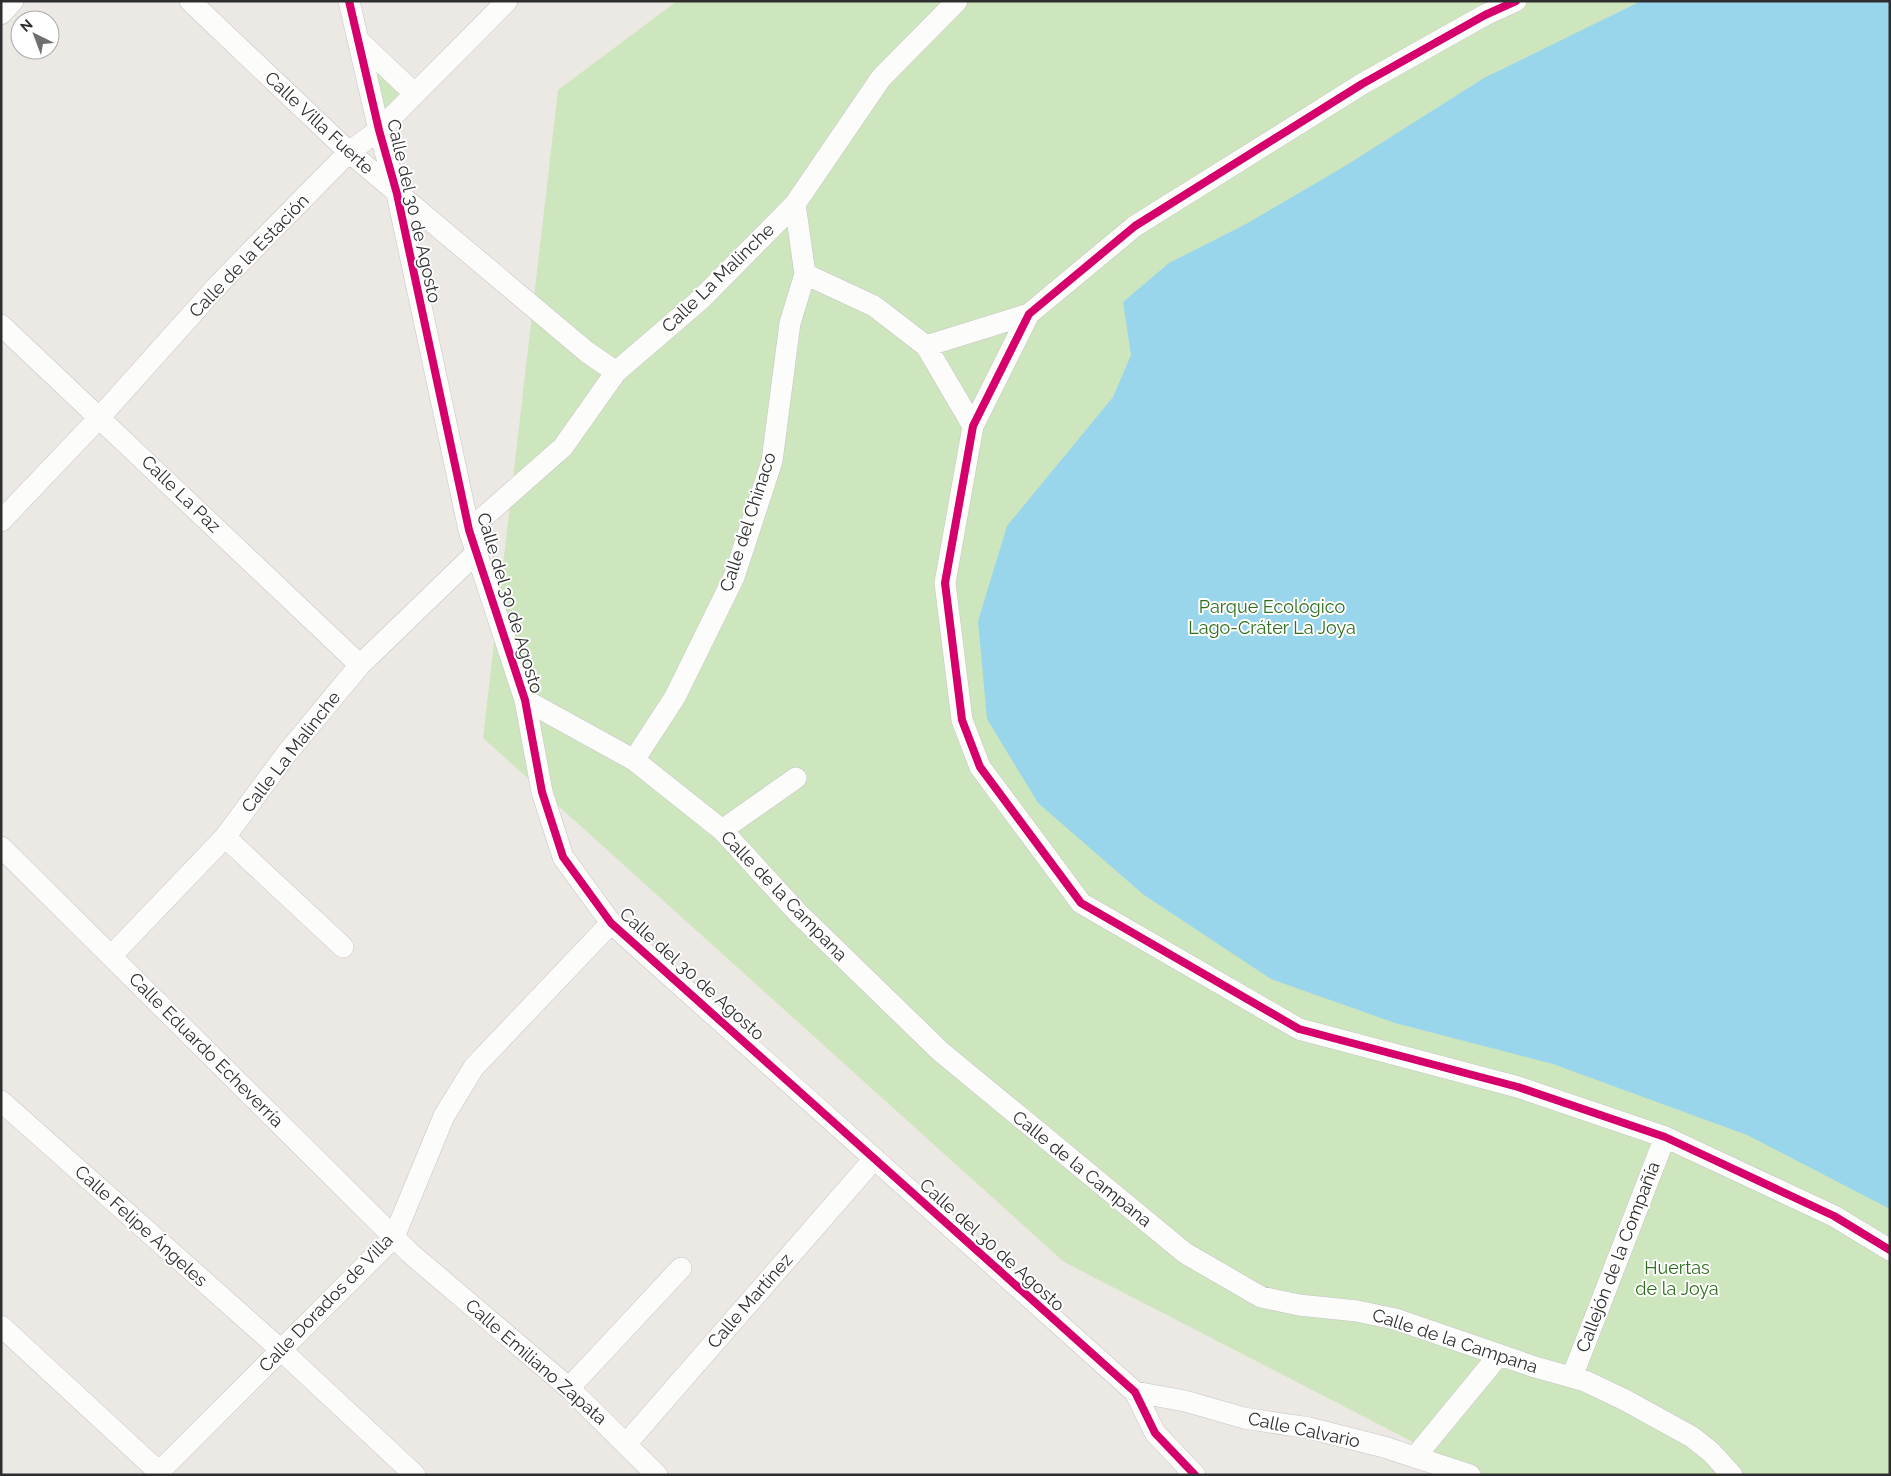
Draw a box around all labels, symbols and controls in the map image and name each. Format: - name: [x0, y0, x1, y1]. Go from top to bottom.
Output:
- north arrow: [10, 10, 60, 60]
- text: N: [17, 16, 36, 35]
- street label: Calle Villa Fuerte: [261, 67, 378, 179]
- street label: Calle del 30 de Agosto: [383, 117, 446, 305]
- street label: Calle de la Estación: [184, 190, 313, 322]
- street label: Calle La Malinche: [657, 218, 778, 337]
- street label: Calle del Chinaco: [715, 449, 780, 594]
- street label: Calle La Paz: [137, 451, 225, 537]
- street label: Calle del 30 de Agosto: [473, 510, 548, 696]
- park label: Parque Ecológico Lago-Cráter La Joya: [1188, 596, 1356, 638]
- street label: Calle La Malinche: [237, 687, 345, 816]
- street label: Calle de la Campana: [717, 826, 852, 965]
- street label: Calle del 30 de Agosto: [616, 903, 769, 1044]
- street label: Calle Eduardo Echeverría: [125, 968, 288, 1131]
- street label: Calle de la Campana: [1009, 1106, 1156, 1231]
- street label: Callejón de la Compañía: [1571, 1158, 1664, 1355]
- street label: Calle Felipe Ángeles: [71, 1160, 213, 1291]
- street label: Calle del 30 de Agosto: [916, 1174, 1069, 1315]
- street label: Calle Dorados de Villa: [254, 1229, 397, 1376]
- street label: Calle Martínez: [703, 1249, 797, 1352]
- park label: Huertas de la Joya: [1635, 1257, 1719, 1299]
- street label: Calle Emiliano Zapata: [461, 1294, 611, 1429]
- street label: Calle de la Campana: [1370, 1304, 1541, 1377]
- street label: Calle Calvario: [1246, 1407, 1362, 1452]

